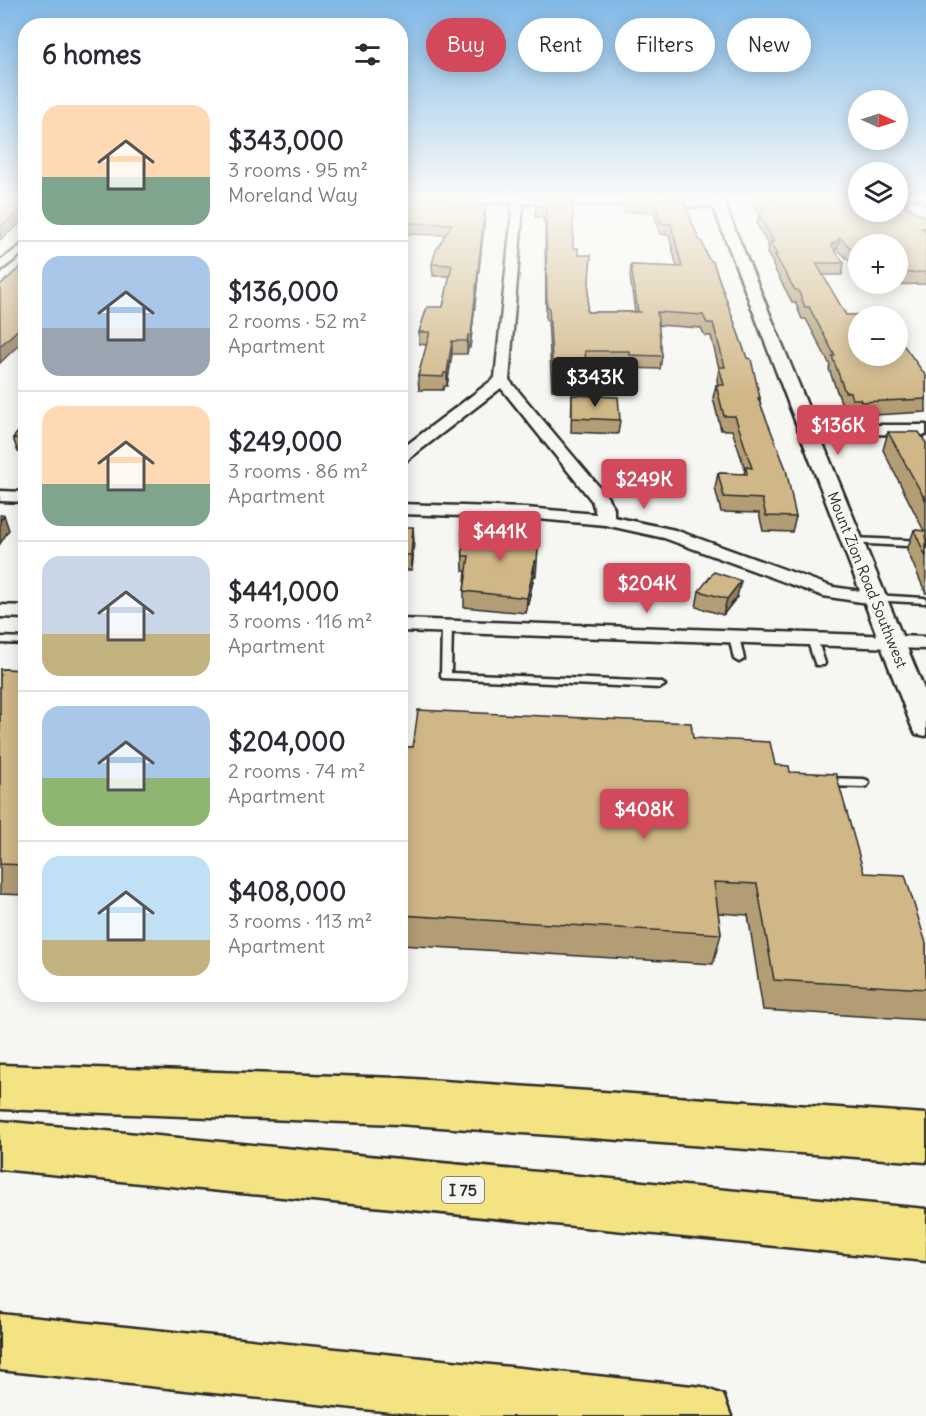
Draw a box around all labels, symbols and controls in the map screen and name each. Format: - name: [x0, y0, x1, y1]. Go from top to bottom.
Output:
- chip: Buy: [426, 18, 506, 72]
- chip: Rent: [518, 18, 603, 72]
- chip: Filters: [615, 18, 715, 72]
- chip: New: [727, 18, 811, 72]
- text: 6 homes: [42, 38, 141, 71]
- icon: filters: [351, 38, 384, 71]
- north arrow: [848, 90, 908, 150]
- map controls: [848, 90, 908, 366]
- text: $343,000: [228, 124, 344, 157]
- icon: home: [90, 129, 162, 201]
- text: 3 rooms · 95 m²: [228, 157, 368, 182]
- button: layers: [848, 162, 908, 222]
- text: Moreland Way: [228, 182, 358, 207]
- button: +: [848, 234, 908, 294]
- text: $136,000: [228, 275, 339, 308]
- icon: home: [90, 280, 162, 352]
- button: −: [848, 306, 908, 366]
- text: 2 rooms · 52 m²: [228, 308, 367, 333]
- text: Apartment: [228, 333, 325, 358]
- pin: $343K: [553, 357, 637, 408]
- text: $343K: [566, 364, 624, 389]
- pin: $136K: [796, 405, 880, 456]
- text: $136K: [811, 412, 865, 437]
- text: $249,000: [228, 425, 342, 458]
- icon: home: [90, 430, 162, 502]
- text: 3 rooms · 86 m²: [228, 458, 368, 483]
- pin: $249K: [602, 459, 686, 510]
- text: $249K: [615, 466, 673, 491]
- text: Apartment: [228, 483, 325, 508]
- street label: Mount Zion Road Southwest: [823, 489, 912, 671]
- pin: $441K: [458, 511, 542, 562]
- text: $441K: [473, 518, 527, 543]
- pin: $204K: [605, 563, 689, 614]
- text: $204K: [617, 570, 677, 595]
- text: $441,000: [228, 575, 339, 608]
- icon: home: [90, 580, 162, 652]
- text: 3 rooms · 116 m²: [228, 608, 372, 633]
- text: Apartment: [228, 633, 325, 658]
- text: $204,000: [228, 725, 346, 758]
- icon: home: [90, 730, 162, 802]
- text: 2 rooms · 74 m²: [228, 758, 365, 783]
- text: Apartment: [228, 783, 325, 808]
- pin: $408K: [602, 789, 686, 840]
- text: $408K: [614, 796, 674, 821]
- text: $408,000: [228, 875, 346, 908]
- icon: home: [90, 880, 162, 952]
- text: 3 rooms · 113 m²: [228, 908, 372, 933]
- text: Apartment: [228, 933, 325, 958]
- road number: I 75: [442, 1177, 484, 1203]

